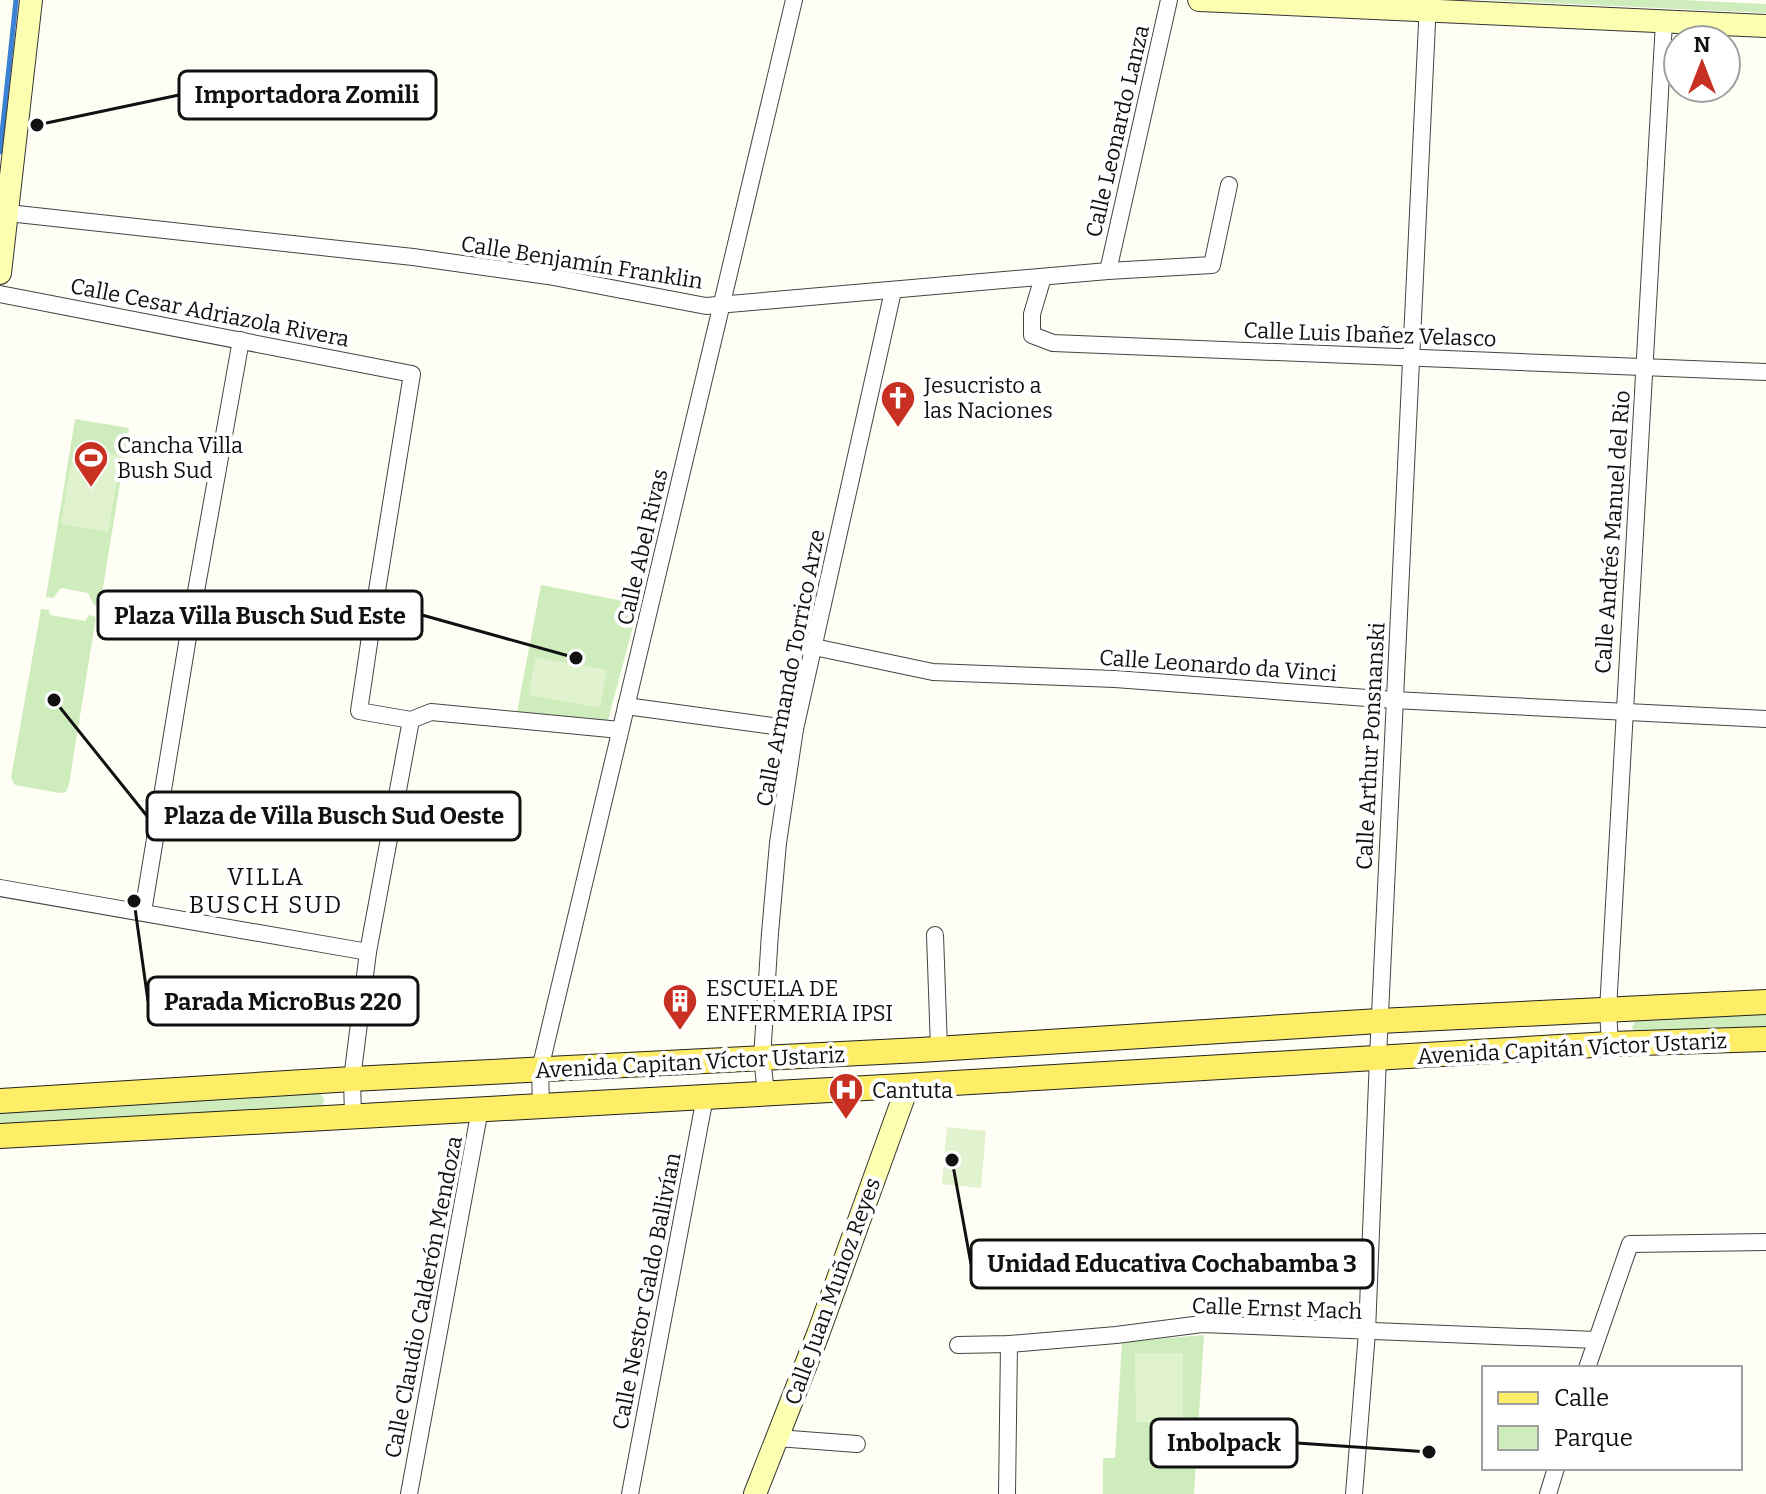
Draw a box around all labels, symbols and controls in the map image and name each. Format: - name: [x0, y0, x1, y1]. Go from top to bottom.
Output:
- street label: Calle Leonardo Lanza: [1080, 22, 1155, 240]
- north arrow: [1662, 24, 1742, 104]
- text: N: [1694, 31, 1711, 58]
- callout: Importadora Zomili: [179, 71, 436, 119]
- text: Importadora Zomili: [194, 81, 420, 109]
- street label: Calle Benjamín Franklin: [459, 230, 705, 295]
- street label: Calle Cesar Adriazola Rivera: [68, 272, 352, 353]
- street label: Calle Luis Ibañez Velasco: [1243, 317, 1497, 352]
- place label: Jesucristo a las Naciones: [923, 372, 1053, 424]
- church icon: Jesucristo a las Naciones: [879, 379, 917, 429]
- street label: Calle Andrés Manuel del Rio: [1589, 389, 1636, 675]
- place label: Cancha Villa Bush Sud: [117, 432, 243, 484]
- sports icon: Cancha Villa Bush Sud: [72, 439, 110, 489]
- street label: Calle Abel Rivas: [611, 466, 674, 628]
- street label: Calle Armando Torrico Arze: [750, 527, 831, 809]
- callout: Plaza Villa Busch Sud Este: [98, 591, 422, 639]
- text: Plaza Villa Busch Sud Este: [114, 602, 406, 630]
- street label: Calle Arthur Ponsnanski: [1351, 621, 1390, 870]
- street label: Calle Leonardo da Vinci: [1098, 644, 1338, 687]
- callout: Plaza de Villa Busch Sud Oeste: [147, 792, 520, 840]
- text: Plaza de Villa Busch Sud Oeste: [164, 802, 504, 830]
- district label: VILLA BUSCH SUD: [189, 863, 343, 919]
- place label: ESCUELA DE ENFERMERIA IPSI: [706, 975, 893, 1027]
- callout: Parada MicroBus 220: [148, 977, 418, 1025]
- building icon: ESCUELA DE ENFERMERIA IPSI: [661, 982, 699, 1032]
- text: Parada MicroBus 220: [164, 988, 402, 1016]
- street label: Avenida Capitán Víctor Ustariz: [1416, 1027, 1728, 1070]
- street label: Avenida Capitan Víctor Ustariz: [534, 1041, 846, 1084]
- hospital icon: Cantuta: [827, 1071, 865, 1121]
- place label: Cantuta: [872, 1077, 953, 1104]
- street label: Calle Claudio Calderón Mendoza: [379, 1134, 468, 1461]
- street label: Calle Nestor Galdo Ballivían: [606, 1150, 687, 1432]
- street label: Calle Juan Muñoz Reyes: [779, 1174, 886, 1409]
- callout: Unidad Educativa Cochabamba 3: [971, 1240, 1373, 1288]
- text: Unidad Educativa Cochabamba 3: [987, 1250, 1357, 1278]
- street label: Calle Ernst Mach: [1191, 1292, 1363, 1325]
- legend: [1482, 1366, 1742, 1470]
- text: Calle: [1554, 1384, 1609, 1412]
- callout: Inbolpack: [1151, 1419, 1297, 1467]
- text: Parque: [1554, 1424, 1633, 1452]
- text: Inbolpack: [1167, 1429, 1282, 1457]

